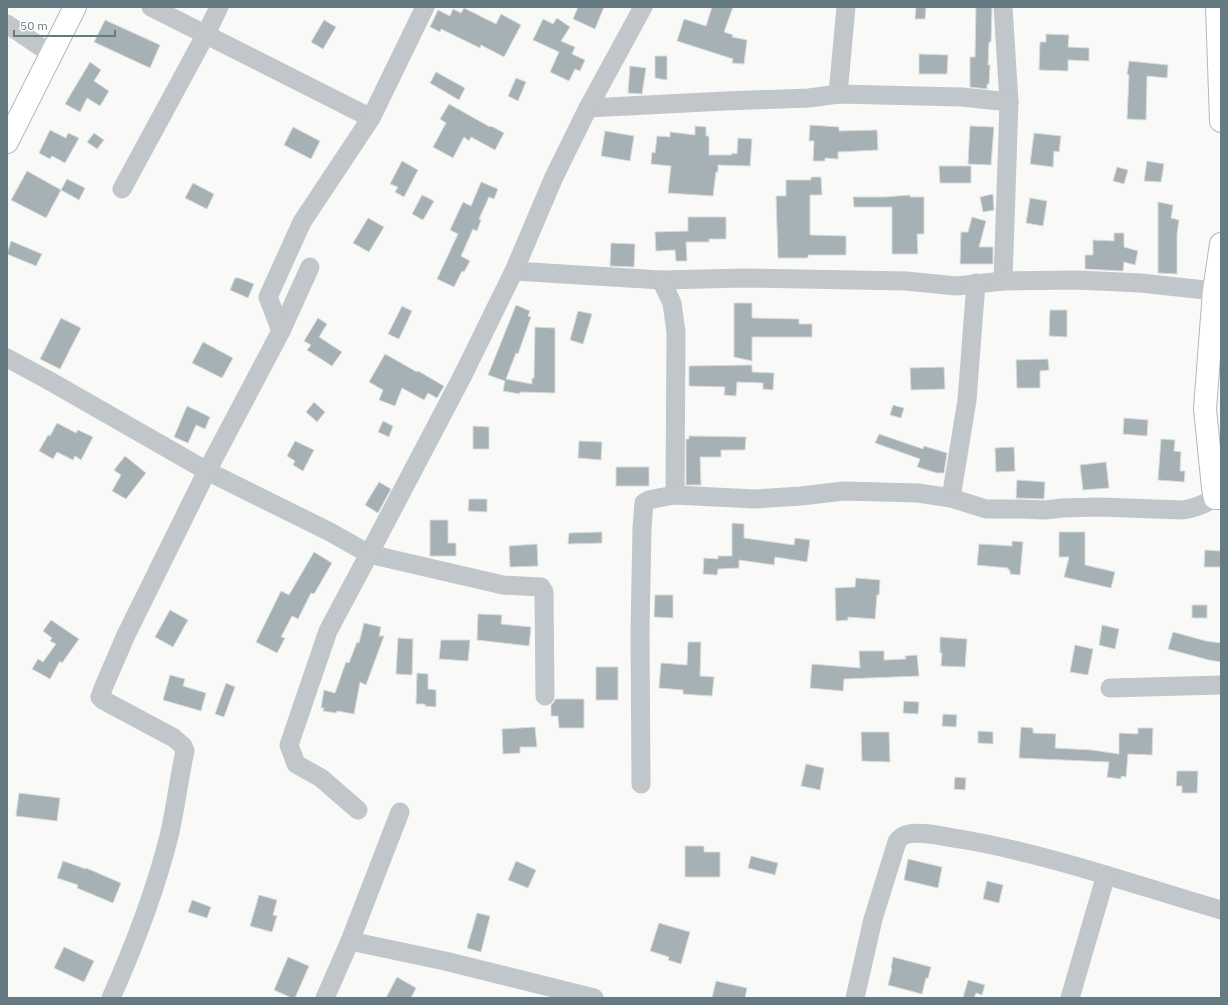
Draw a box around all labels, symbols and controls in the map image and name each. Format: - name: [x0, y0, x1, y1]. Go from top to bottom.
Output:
- scale bar: [14, 12, 115, 38]
- text: 50 m: [20, 18, 48, 33]

